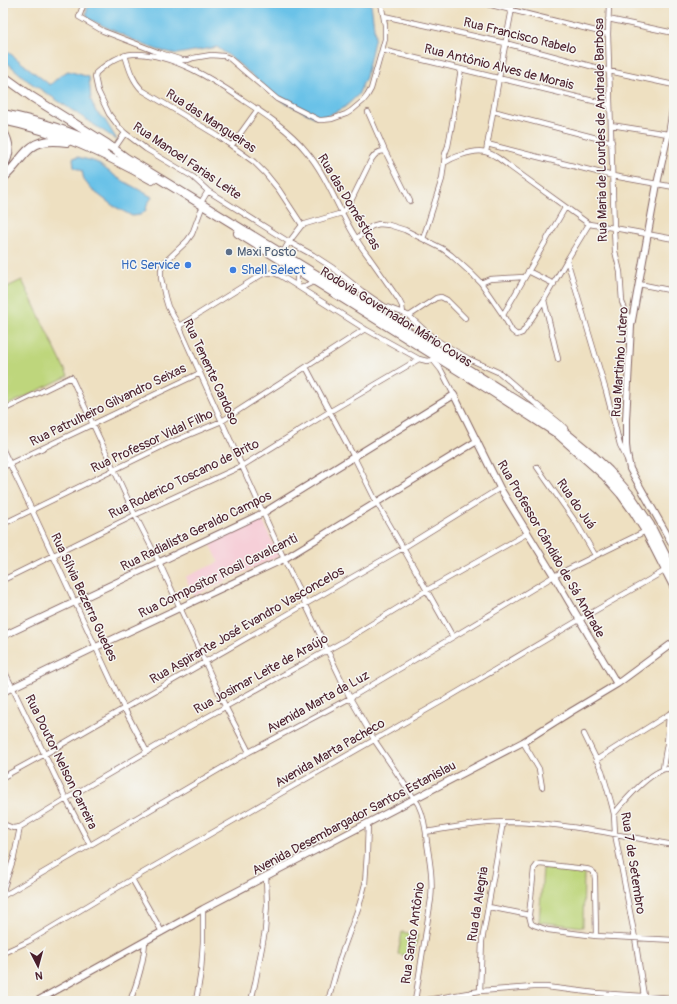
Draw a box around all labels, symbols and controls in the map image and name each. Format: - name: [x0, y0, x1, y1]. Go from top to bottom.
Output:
- street label: Rua Francisco Rabelo: [462, 14, 578, 58]
- street label: Rua Maria de Lourdes de Andrade Barbosa: [591, 18, 611, 242]
- street label: Rua Antônio Alves de Morais: [422, 41, 576, 93]
- street label: Rua das Mangueiras: [163, 86, 259, 156]
- street label: Rua Manoel Farias Leite: [130, 119, 245, 204]
- street label: Rua das Domésticas: [314, 151, 384, 253]
- place label: Maxi Posto: [237, 244, 296, 260]
- marker: Maxi Posto: [224, 247, 234, 257]
- place label: HC Service: [121, 257, 181, 273]
- marker: HC Service: [183, 260, 193, 270]
- place label: Shell Select: [241, 262, 306, 278]
- street label: Rodovia Governador Mário Covas: [317, 264, 475, 371]
- marker: Shell Select: [228, 265, 238, 275]
- street label: Rua Martinho Lutero: [608, 306, 632, 418]
- street label: Rua Tenente Cardoso: [179, 316, 243, 428]
- street label: Rua Patrulheiro Gilvandro Seixas: [27, 360, 189, 450]
- street label: Rua Professor Vidal Filho: [88, 406, 216, 476]
- street label: Rua Roderico Toscano de Brito: [106, 436, 262, 522]
- street label: Rua Professor Cândido de Sá Andrade: [494, 457, 609, 641]
- street label: Rua do Juá: [553, 476, 599, 532]
- street label: Rua Radialista Geraldo Campos: [118, 487, 274, 575]
- street label: Rua Sílvia Bezerra Guedes: [47, 530, 121, 664]
- street label: Rua Compositor Rosil Cavalcanti: [136, 531, 300, 621]
- street label: Rua Aspirante José Evandro Vasconcelos: [147, 563, 347, 687]
- street label: Rua Josimar Leite de Araújo: [191, 630, 331, 718]
- street label: Avenida Marta da Luz: [264, 667, 372, 737]
- street label: Rua Doutor Nelson Carreira: [21, 692, 101, 832]
- street label: Avenida Marta Pacheco: [272, 715, 388, 791]
- street label: Avenida Desembargador Santos Estanislau: [249, 757, 459, 879]
- street label: Rua 7 de Setembro: [617, 811, 649, 915]
- street label: Rua da Alegria: [464, 865, 492, 943]
- street label: Rua Santo Antônio: [398, 881, 428, 985]
- north arrow: [18, 946, 58, 986]
- text: N: [34, 969, 43, 982]

